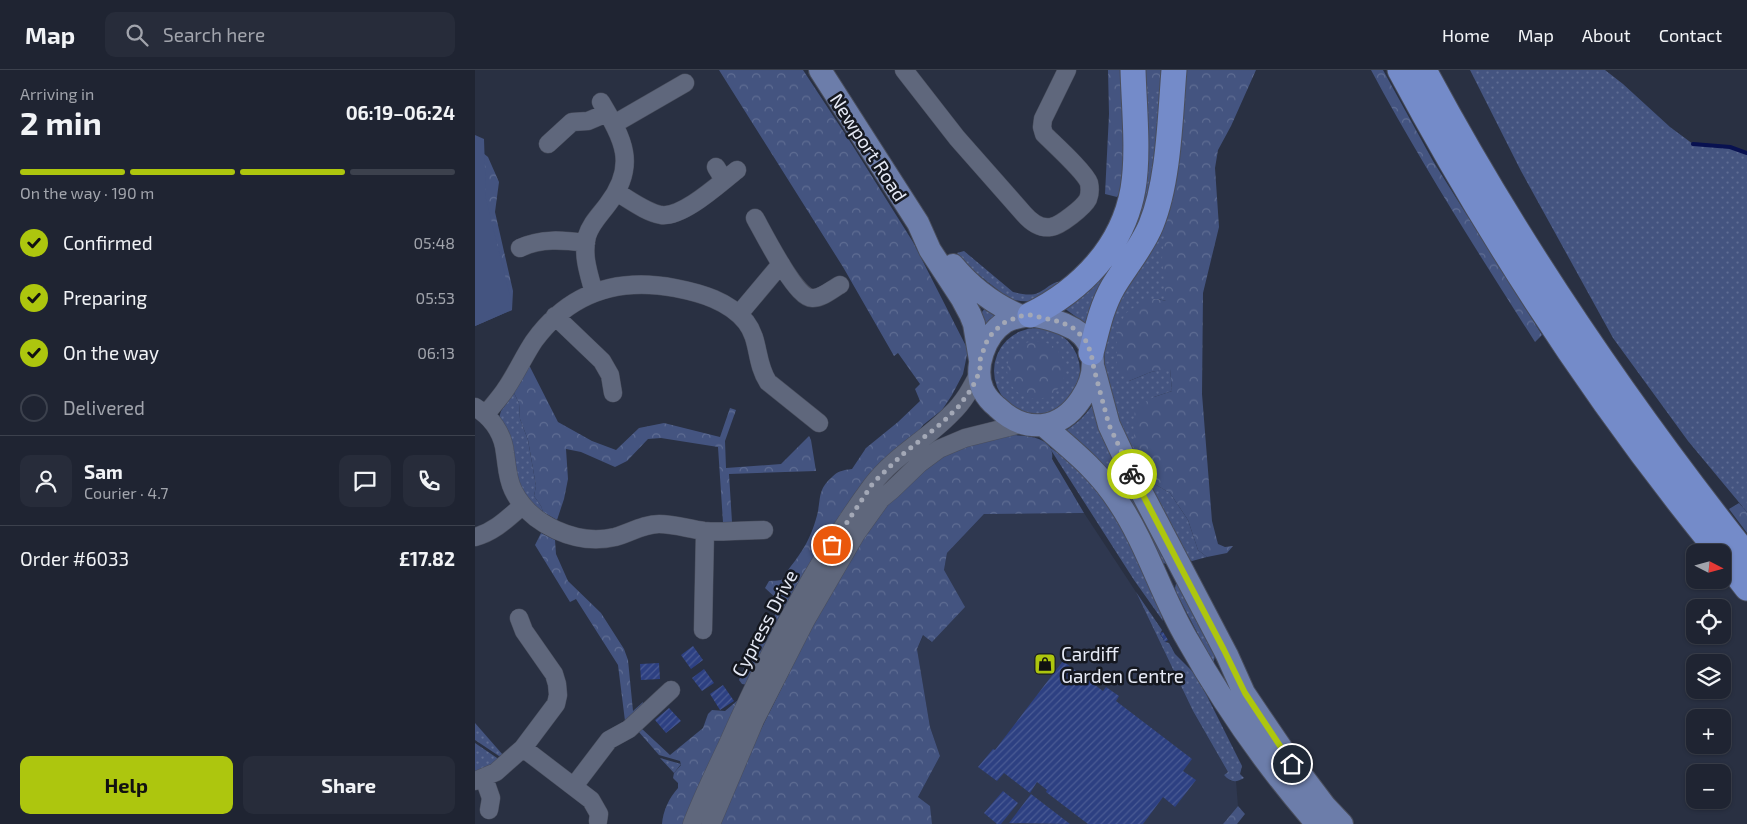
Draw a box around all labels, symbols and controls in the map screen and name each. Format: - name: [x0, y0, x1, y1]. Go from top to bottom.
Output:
- search box: [105, 12, 455, 57]
- text: Map: [25, 20, 75, 49]
- icon: search: [123, 21, 151, 49]
- text: Search here: [163, 23, 265, 46]
- text: Home: [1442, 24, 1490, 46]
- text: Map: [1518, 24, 1554, 46]
- text: About: [1582, 24, 1631, 46]
- text: Contact: [1659, 24, 1722, 46]
- text: Arriving in: [20, 84, 94, 103]
- street label: Newport Road: [826, 89, 912, 205]
- text: 06:19–06:24: [346, 101, 455, 124]
- text: 2 min: [20, 103, 102, 141]
- text: On the way · 190 m: [20, 183, 154, 202]
- icon: check: [20, 229, 48, 257]
- text: Confirmed: [63, 231, 153, 254]
- text: 05:48: [413, 233, 455, 252]
- icon: check: [20, 284, 48, 312]
- text: Preparing: [63, 286, 147, 309]
- text: 05:53: [416, 288, 455, 307]
- icon: check: [20, 339, 48, 367]
- text: On the way: [63, 341, 159, 364]
- text: 06:13: [417, 343, 455, 362]
- text: Delivered: [63, 396, 145, 419]
- courier: [1107, 449, 1157, 499]
- button: person: [20, 455, 72, 507]
- button: chat: [339, 455, 391, 507]
- button: phone: [403, 455, 455, 507]
- text: Sam: [84, 460, 123, 483]
- icon: bike: [1118, 460, 1146, 488]
- text: Courier · 4.7: [84, 483, 168, 502]
- pin: [811, 524, 853, 566]
- icon: bag: [818, 531, 846, 559]
- north arrow: [1686, 544, 1731, 589]
- map controls: [1686, 544, 1731, 809]
- text: Order #6033: [20, 547, 129, 570]
- text: £17.82: [399, 547, 455, 570]
- street label: Cypress Drive: [726, 566, 802, 680]
- button: locate: [1686, 599, 1731, 644]
- place label: Cardiff Garden Centre: [1061, 642, 1184, 687]
- shop icon: Cardiff Garden Centre: [1033, 652, 1057, 676]
- button: layers: [1686, 654, 1731, 699]
- button: +: [1686, 709, 1731, 754]
- pin: [1271, 743, 1313, 785]
- icon: home: [1278, 750, 1306, 778]
- button: Help: [20, 756, 233, 814]
- button: Share: [243, 756, 455, 814]
- button: −: [1686, 764, 1731, 809]

